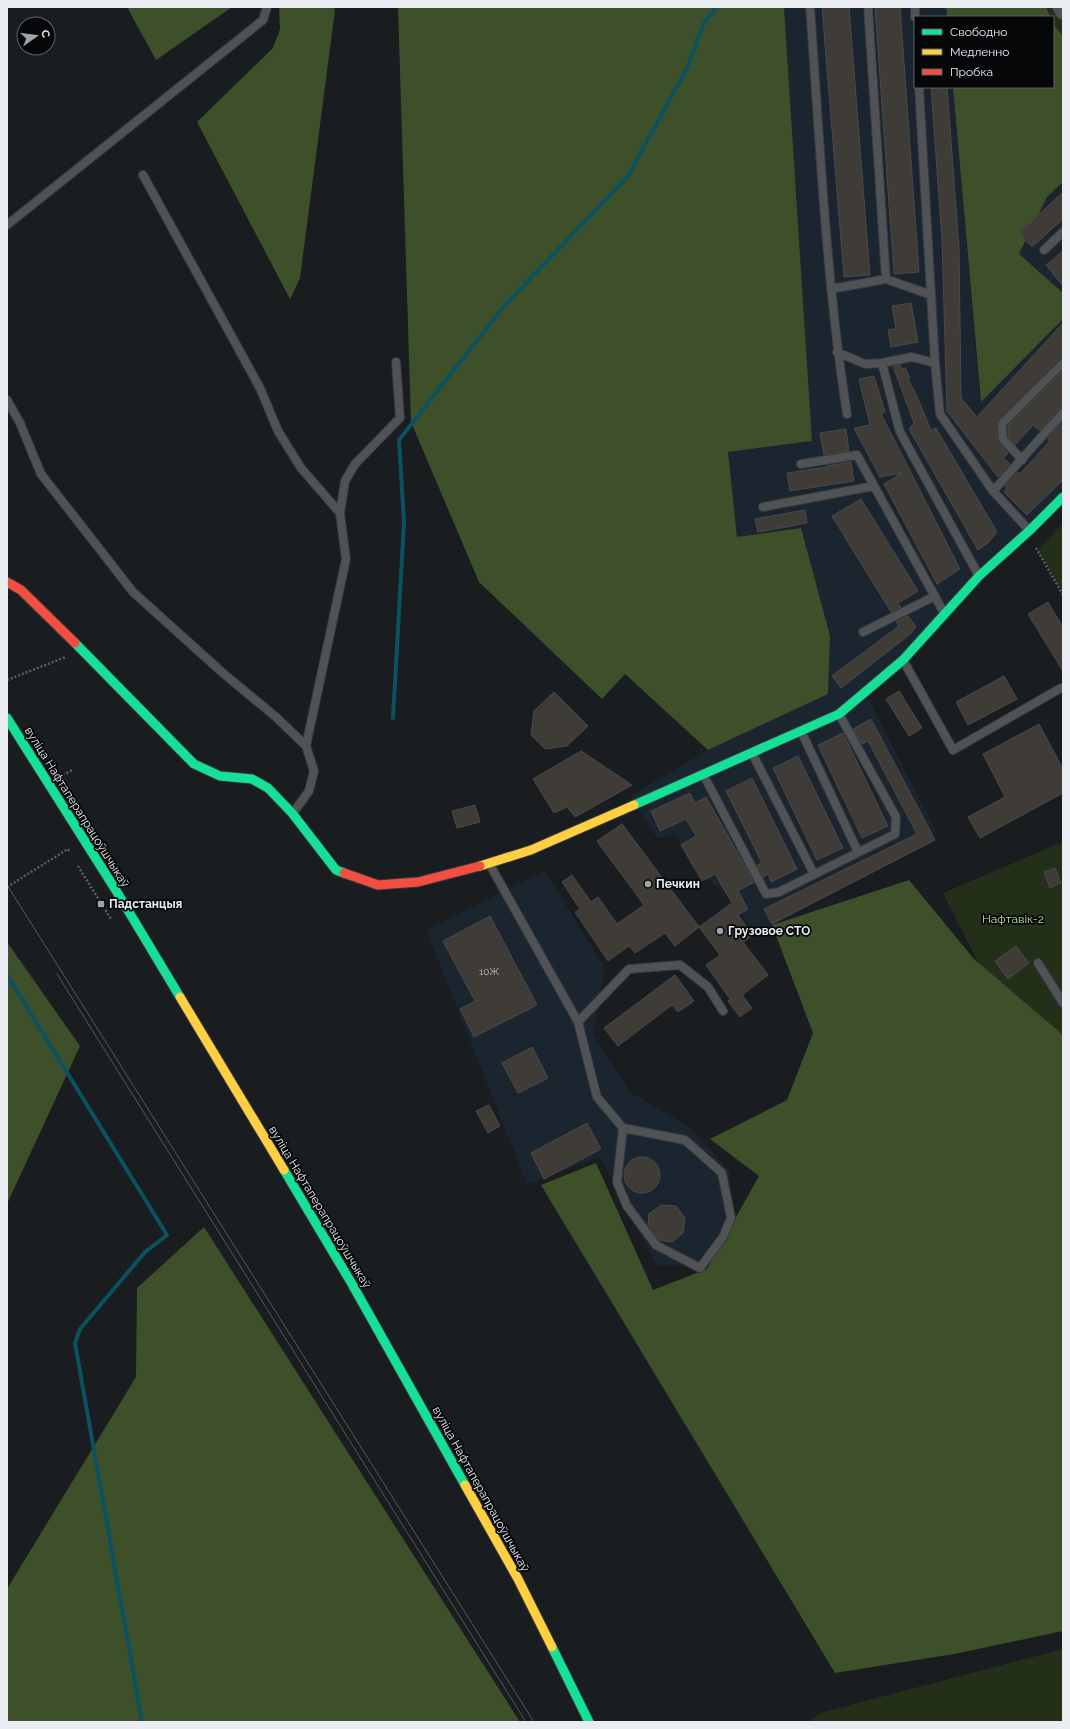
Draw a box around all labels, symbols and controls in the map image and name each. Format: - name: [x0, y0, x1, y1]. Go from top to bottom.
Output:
- north arrow: [16, 16, 56, 56]
- legend: [914, 16, 1054, 88]
- text: Свободно: [950, 25, 1007, 39]
- text: С: [38, 28, 53, 39]
- text: Медленно: [950, 45, 1009, 59]
- text: Пробка: [950, 65, 993, 79]
- street label: вуліца Нафтаперапрацоўшчыкаў: [22, 724, 133, 890]
- place label: Печкин: [656, 877, 700, 891]
- marker: Печкин: [643, 879, 653, 889]
- place label: Падстанцыя: [109, 897, 182, 911]
- marker: Падстанцыя: [96, 899, 106, 909]
- park label: Нафтавік-2: [982, 912, 1044, 926]
- place label: Грузовое СТО: [728, 924, 810, 938]
- marker: Грузовое СТО: [715, 926, 725, 936]
- house number: 10Ж: [479, 966, 499, 977]
- street label: вуліца Нафтаперапрацоўшчыкаў: [266, 1123, 374, 1291]
- street label: вуліца Нафтаперапрацоўшчыкаў: [430, 1404, 533, 1574]

